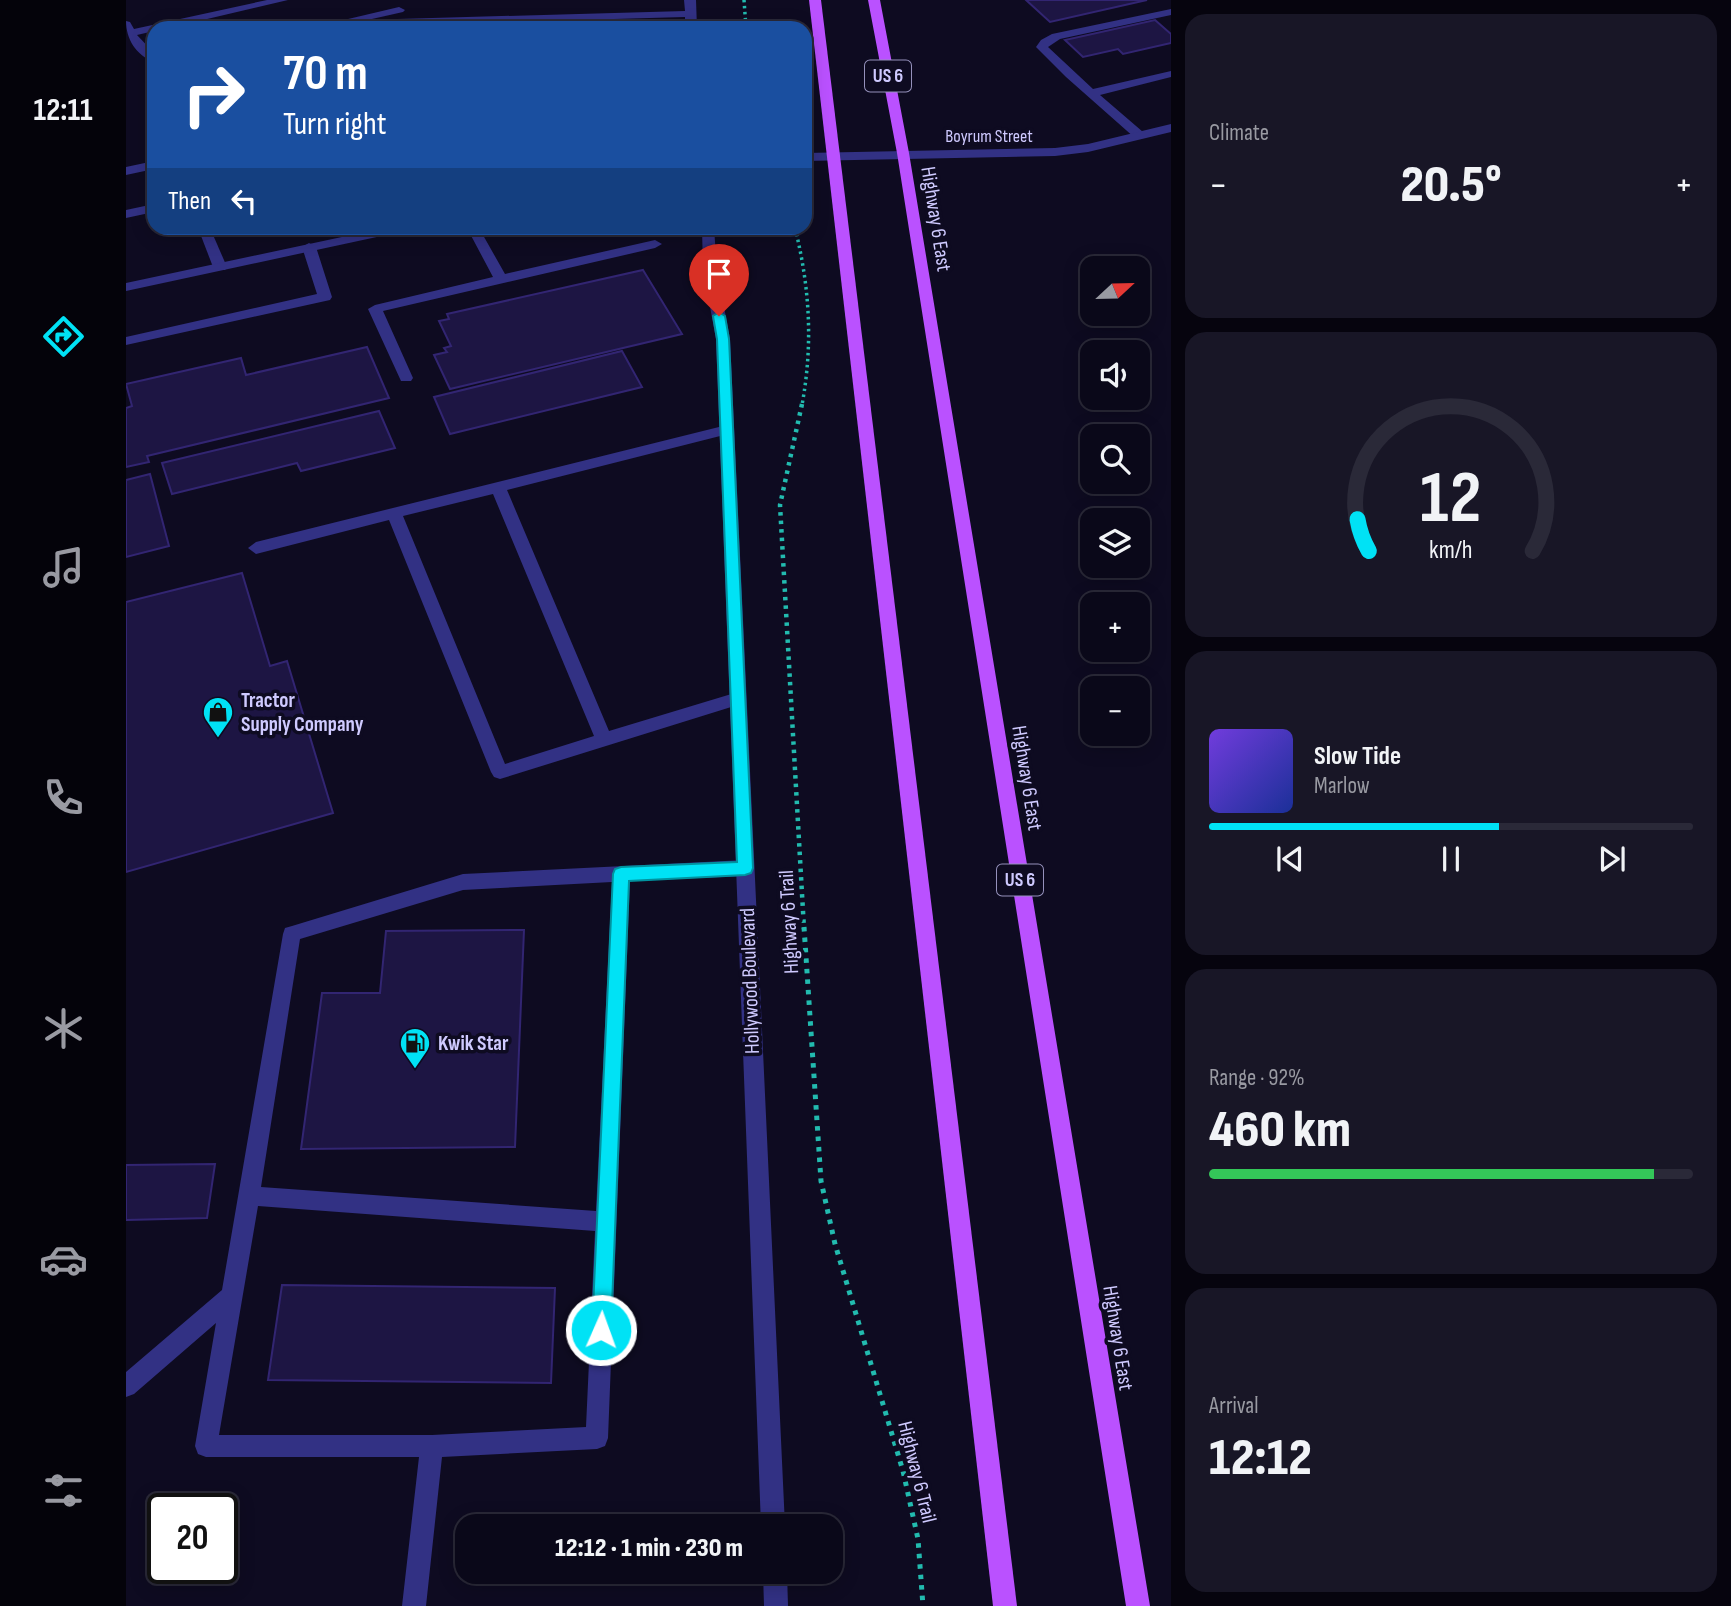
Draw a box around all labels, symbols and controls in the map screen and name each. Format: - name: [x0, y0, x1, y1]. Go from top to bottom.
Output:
- text: 70 m: [283, 45, 368, 104]
- icon: right: [168, 49, 259, 140]
- road number: US 6: [865, 60, 911, 92]
- text: 12:11: [33, 91, 93, 130]
- text: Turn right: [283, 105, 387, 144]
- text: Climate: [1209, 119, 1269, 147]
- street label: Boyrum Street: [945, 126, 1033, 147]
- text: 20.5°: [1400, 154, 1502, 217]
- text: −: [1209, 163, 1228, 208]
- text: +: [1674, 163, 1693, 208]
- street label: Highway 6 East: [915, 165, 957, 273]
- icon: left: [225, 182, 263, 220]
- text: Then: [168, 186, 211, 217]
- pin: [689, 244, 749, 316]
- icon: arrive: [700, 255, 738, 293]
- north arrow: [1080, 256, 1150, 326]
- map controls: [1080, 256, 1150, 746]
- icon: directions: [39, 312, 88, 361]
- button: sound: [1080, 340, 1150, 410]
- button: search: [1080, 424, 1150, 494]
- text: 12: [1420, 455, 1482, 543]
- button: layers: [1080, 508, 1150, 578]
- text: km/h: [1429, 534, 1473, 565]
- icon: music: [39, 543, 88, 592]
- button: +: [1080, 592, 1150, 662]
- button: −: [1080, 676, 1150, 746]
- place label: Tractor Supply Company: [241, 688, 364, 737]
- shop icon: Tractor Supply Company: [201, 695, 235, 739]
- street label: Highway 6 East: [1006, 724, 1048, 832]
- text: Slow Tide: [1314, 741, 1401, 772]
- text: Marlow: [1314, 772, 1370, 800]
- icon: phone: [39, 773, 88, 822]
- icon: previous: [1271, 840, 1309, 878]
- icon: pause: [1432, 840, 1470, 878]
- icon: next: [1593, 840, 1631, 878]
- road number: US 6: [997, 864, 1043, 895]
- street label: Highway 6 Trail: [774, 869, 804, 975]
- street label: Hollywood Boulevard: [735, 908, 765, 1054]
- icon: climate: [39, 1004, 88, 1053]
- fuel station icon: Kwik Star: [398, 1026, 432, 1070]
- place label: Kwik Star: [438, 1031, 509, 1056]
- text: Range · 92%: [1209, 1064, 1305, 1092]
- text: 460 km: [1209, 1099, 1351, 1162]
- icon: car: [39, 1235, 88, 1284]
- street label: Highway 6 East: [1097, 1284, 1139, 1392]
- position arrow: [564, 1293, 638, 1367]
- text: Arrival: [1209, 1392, 1258, 1420]
- street label: Highway 6 Trail: [892, 1419, 942, 1525]
- text: 12:12: [1209, 1427, 1312, 1490]
- icon: filters: [39, 1466, 88, 1515]
- speed limit sign: 20: [147, 1493, 238, 1584]
- text: 12:12 · 1 min · 230 m: [555, 1533, 743, 1564]

